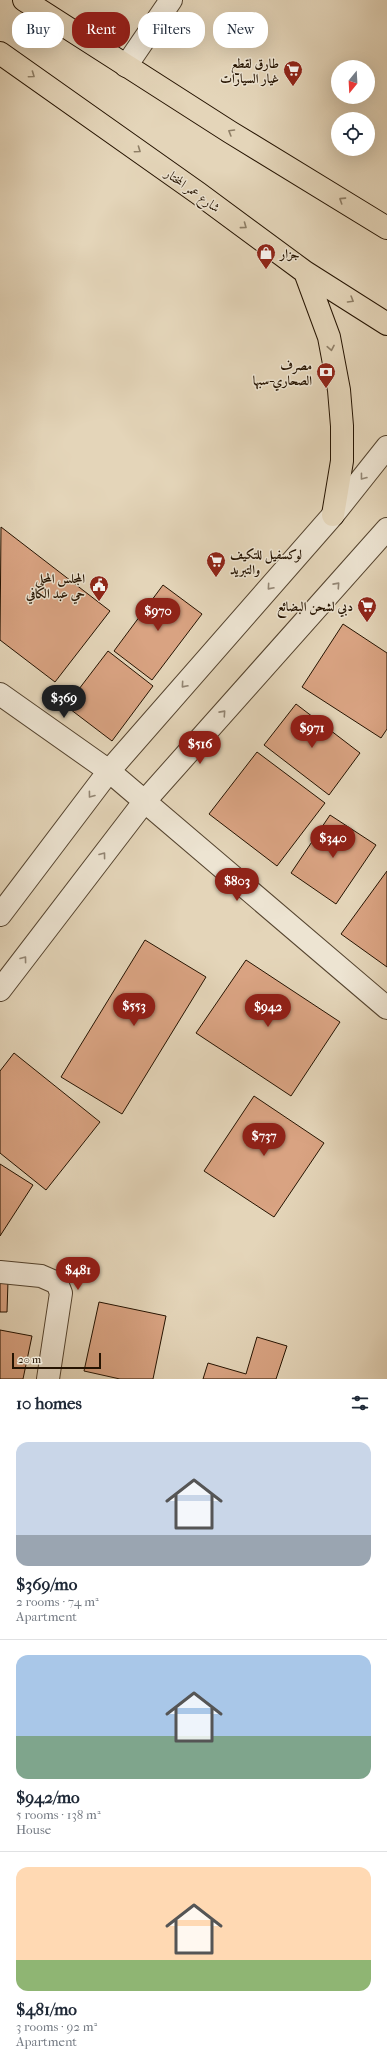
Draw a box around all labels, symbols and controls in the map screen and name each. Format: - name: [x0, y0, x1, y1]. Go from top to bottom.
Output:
- chip: Buy: [12, 12, 64, 48]
- chip: Rent: [72, 12, 130, 48]
- chip: Filters: [138, 12, 205, 48]
- chip: New: [213, 12, 268, 48]
- place label: طارق لقطع غيار السيارات: [220, 56, 279, 87]
- supermarket icon: طارق لقطع غيار السيارات: [282, 59, 304, 87]
- north arrow: [331, 60, 375, 104]
- map controls: [331, 60, 375, 156]
- one-way arrow: [28, 70, 35, 78]
- button: locate: [331, 112, 375, 156]
- one-way arrow: [228, 129, 235, 137]
- one-way arrow: [134, 145, 141, 153]
- street label: شارع عمر المختار: [158, 164, 223, 219]
- one-way arrow: [339, 197, 346, 205]
- one-way arrow: [239, 222, 246, 229]
- shop icon: جزار: [255, 242, 277, 270]
- place label: جزار: [278, 246, 300, 262]
- one-way arrow: [347, 295, 354, 302]
- one-way arrow: [326, 345, 335, 351]
- place label: مصرف الصحاري-سبها: [253, 358, 312, 392]
- bank icon: مصرف الصحاري-سبها: [315, 361, 337, 389]
- one-way arrow: [360, 473, 367, 480]
- place label: لوكسفيل للتكيف والتبريد: [230, 547, 302, 578]
- supermarket icon: لوكسفيل للتكيف والتبريد: [205, 550, 227, 578]
- place label: المجلس المحلي حي عبد الكافي: [25, 571, 85, 605]
- public building icon: المجلس المحلي حي عبد الكافي: [88, 574, 110, 602]
- one-way arrow: [267, 582, 274, 590]
- one-way arrow: [333, 582, 340, 590]
- supermarket icon: دبي لشحن البضائع: [356, 595, 378, 623]
- pin: $970: [134, 598, 182, 632]
- place label: دبي لشحن البضائع: [277, 599, 353, 619]
- text: $970: [144, 603, 172, 618]
- one-way arrow: [181, 680, 189, 688]
- pin: $369: [40, 685, 88, 719]
- text: $369: [51, 690, 77, 705]
- one-way arrow: [218, 711, 225, 718]
- pin: $971: [288, 715, 336, 749]
- text: $971: [300, 720, 324, 735]
- pin: $516: [176, 731, 224, 765]
- text: $516: [188, 736, 212, 751]
- one-way arrow: [89, 790, 96, 797]
- pin: $340: [309, 825, 357, 859]
- text: $340: [319, 830, 347, 845]
- one-way arrow: [98, 853, 105, 860]
- pin: $803: [213, 868, 261, 902]
- text: $803: [224, 873, 250, 888]
- one-way arrow: [19, 956, 26, 963]
- pin: $553: [110, 993, 158, 1027]
- pin: $942: [244, 994, 292, 1028]
- text: $553: [122, 998, 146, 1013]
- text: $942: [254, 999, 282, 1014]
- pin: $737: [240, 1123, 288, 1157]
- text: $737: [251, 1128, 277, 1143]
- pin: $481: [54, 1257, 102, 1291]
- text: $481: [65, 1262, 91, 1277]
- scale bar: [12, 1351, 101, 1370]
- text: 20 m: [18, 1353, 41, 1366]
- icon: filters: [349, 1392, 371, 1414]
- text: 10 homes: [16, 1393, 82, 1413]
- icon: home: [158, 1468, 230, 1540]
- text: $369/mo: [16, 1574, 77, 1594]
- text: 2 rooms · 74 m²: [16, 1594, 99, 1609]
- text: Apartment: [16, 1609, 77, 1624]
- icon: home: [158, 1681, 230, 1753]
- text: $942/mo: [16, 1787, 80, 1807]
- text: 5 rooms · 138 m²: [16, 1807, 101, 1822]
- text: House: [16, 1822, 51, 1837]
- icon: home: [158, 1893, 230, 1965]
- text: $481/mo: [16, 1999, 77, 2019]
- text: 3 rooms · 92 m²: [16, 2019, 97, 2034]
- text: Apartment: [16, 2034, 77, 2049]

